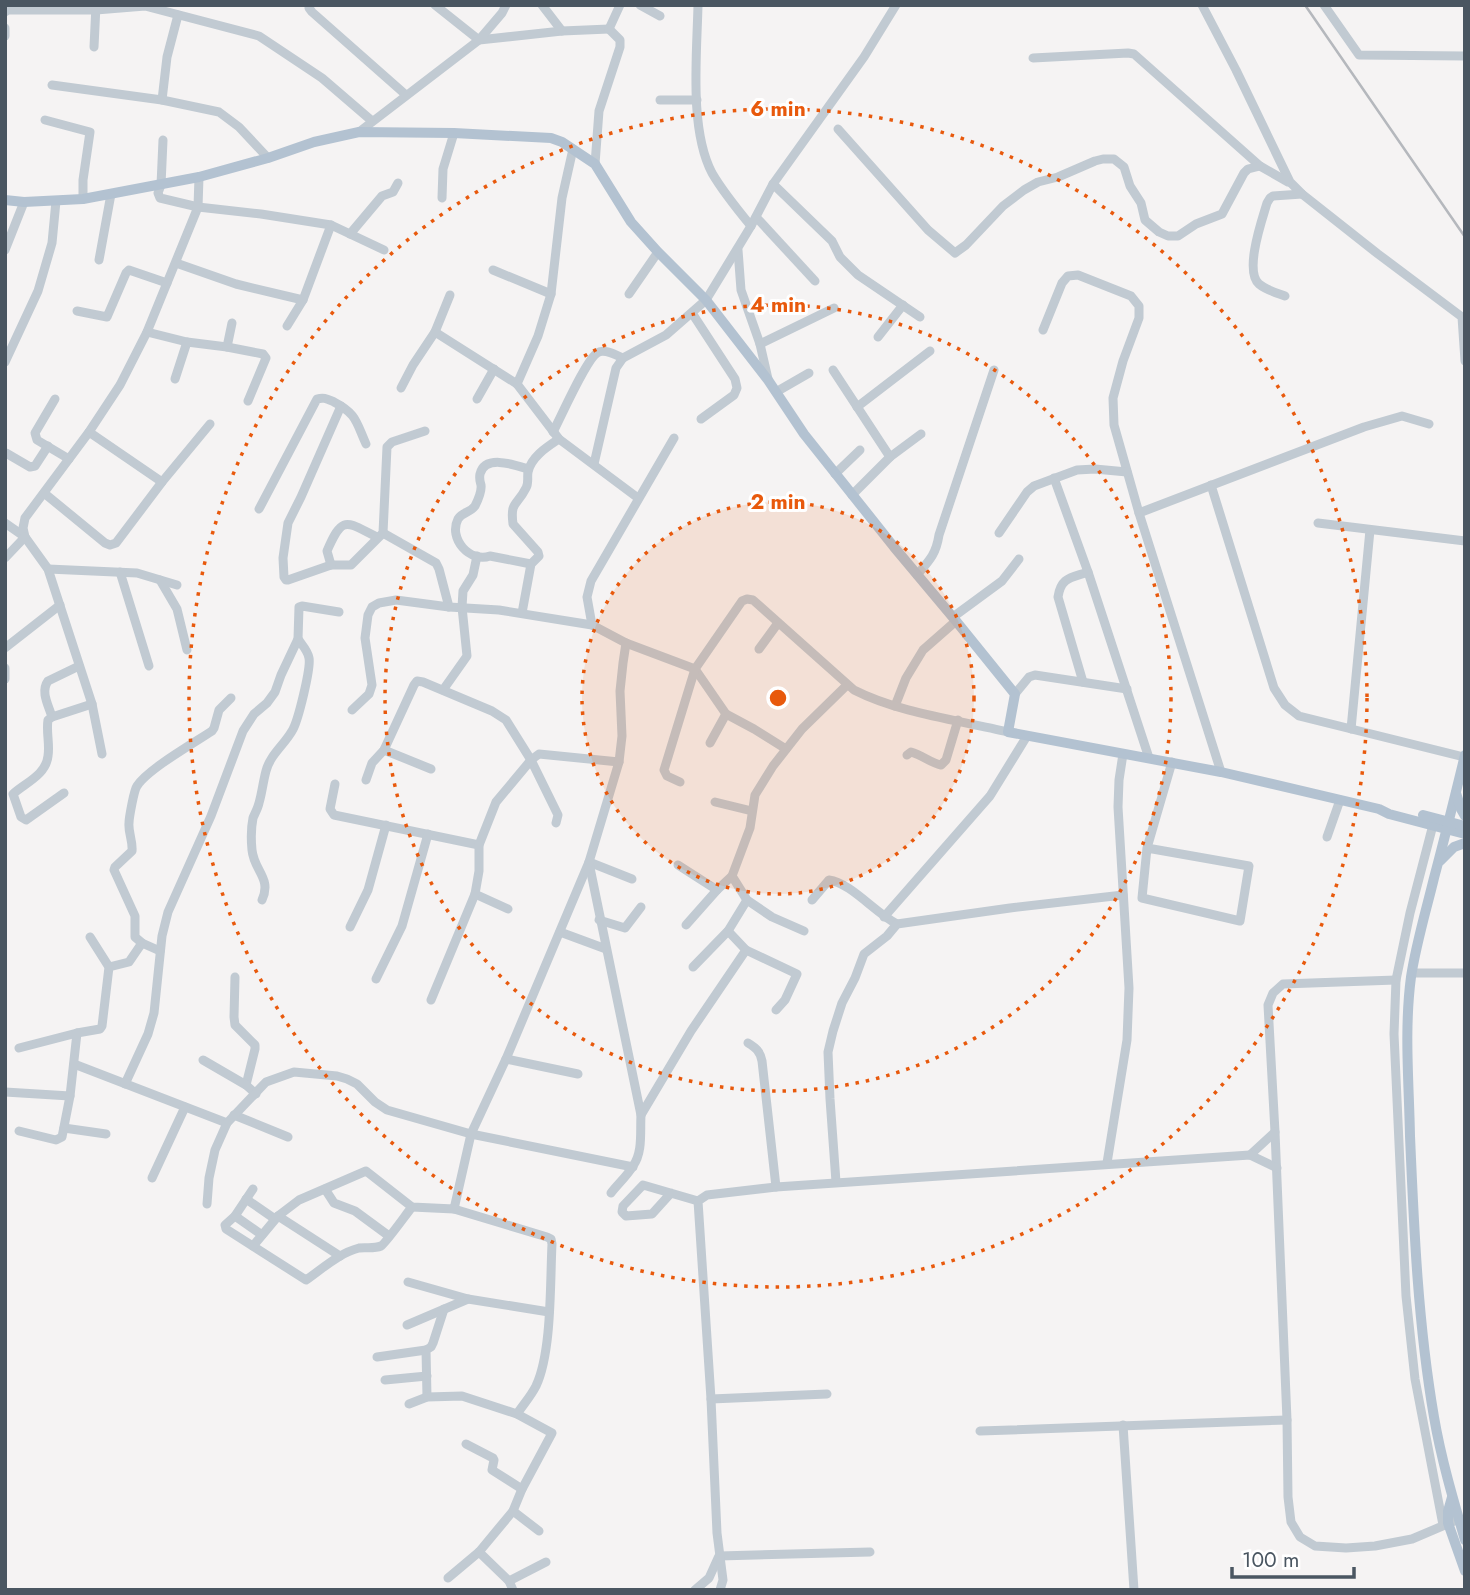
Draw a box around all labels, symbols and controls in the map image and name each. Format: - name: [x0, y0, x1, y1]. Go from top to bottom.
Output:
- text: 6 min: [750, 94, 806, 124]
- text: 4 min: [750, 290, 806, 320]
- text: 2 min: [750, 487, 806, 517]
- centre of rings: [766, 686, 790, 710]
- scale bar: [1232, 1536, 1354, 1580]
- text: 100 m: [1242, 1545, 1299, 1575]

